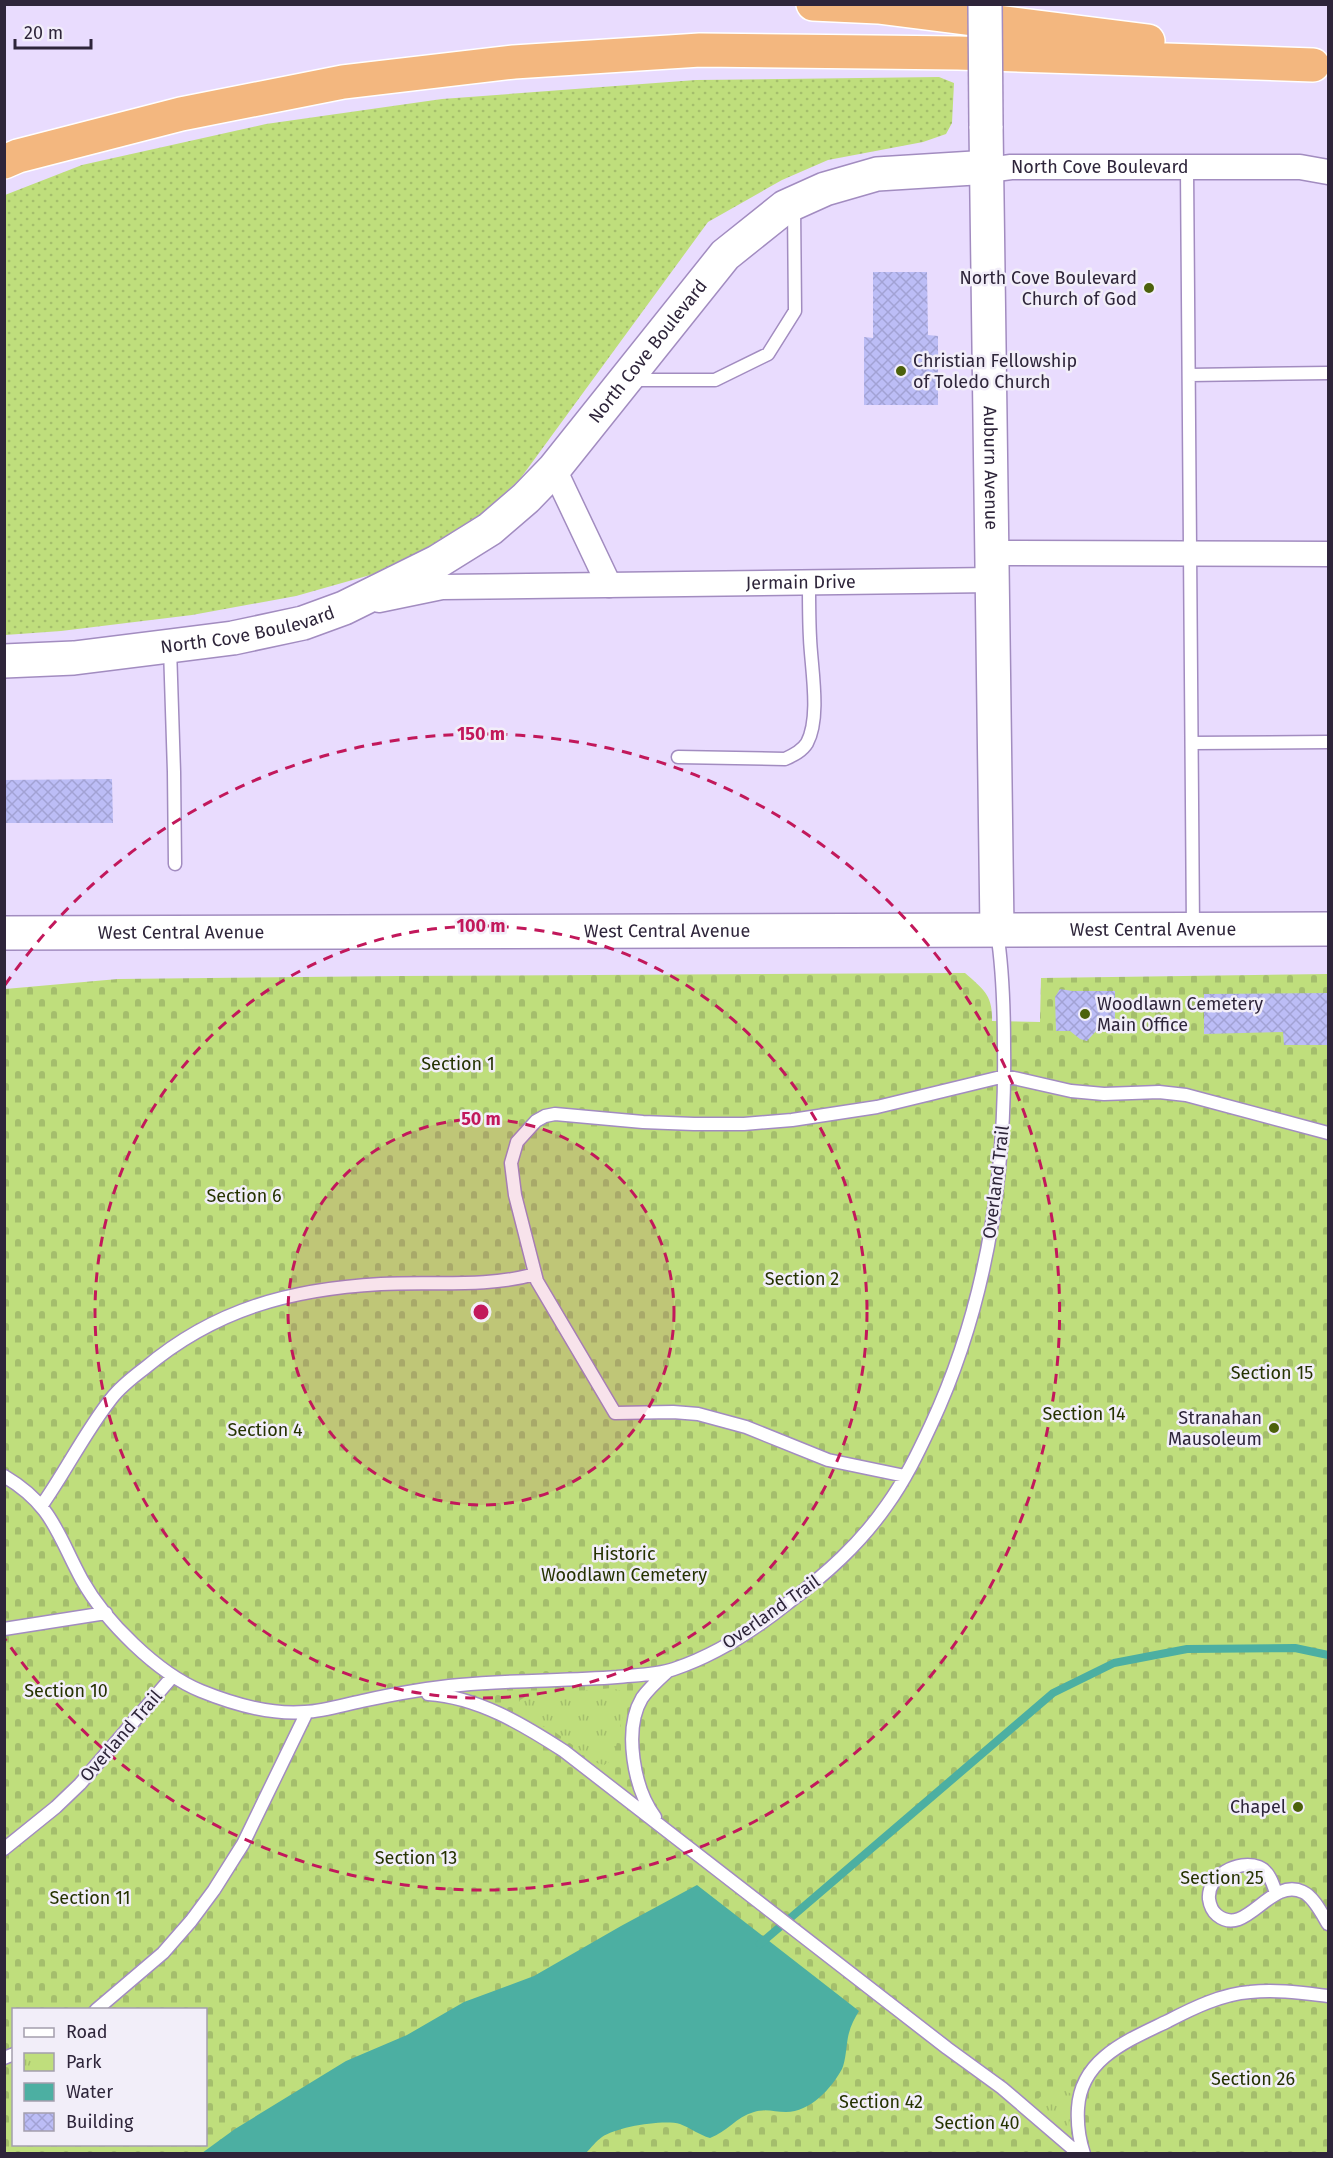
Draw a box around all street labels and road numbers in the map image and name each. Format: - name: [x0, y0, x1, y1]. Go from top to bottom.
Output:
- street label: North Cove Boulevard: [1011, 156, 1189, 178]
- street label: North Cove Boulevard: [584, 275, 712, 428]
- street label: Auburn Avenue: [979, 406, 1003, 530]
- street label: Jermain Drive: [745, 571, 856, 594]
- street label: North Cove Boulevard: [159, 601, 338, 658]
- street label: West Central Avenue: [1070, 918, 1236, 941]
- street label: West Central Avenue: [584, 920, 750, 942]
- street label: West Central Avenue: [98, 921, 264, 944]
- street label: Overland Trail: [978, 1124, 1014, 1240]
- street label: Overland Trail: [718, 1570, 824, 1654]
- street label: Overland Trail: [75, 1686, 167, 1786]

